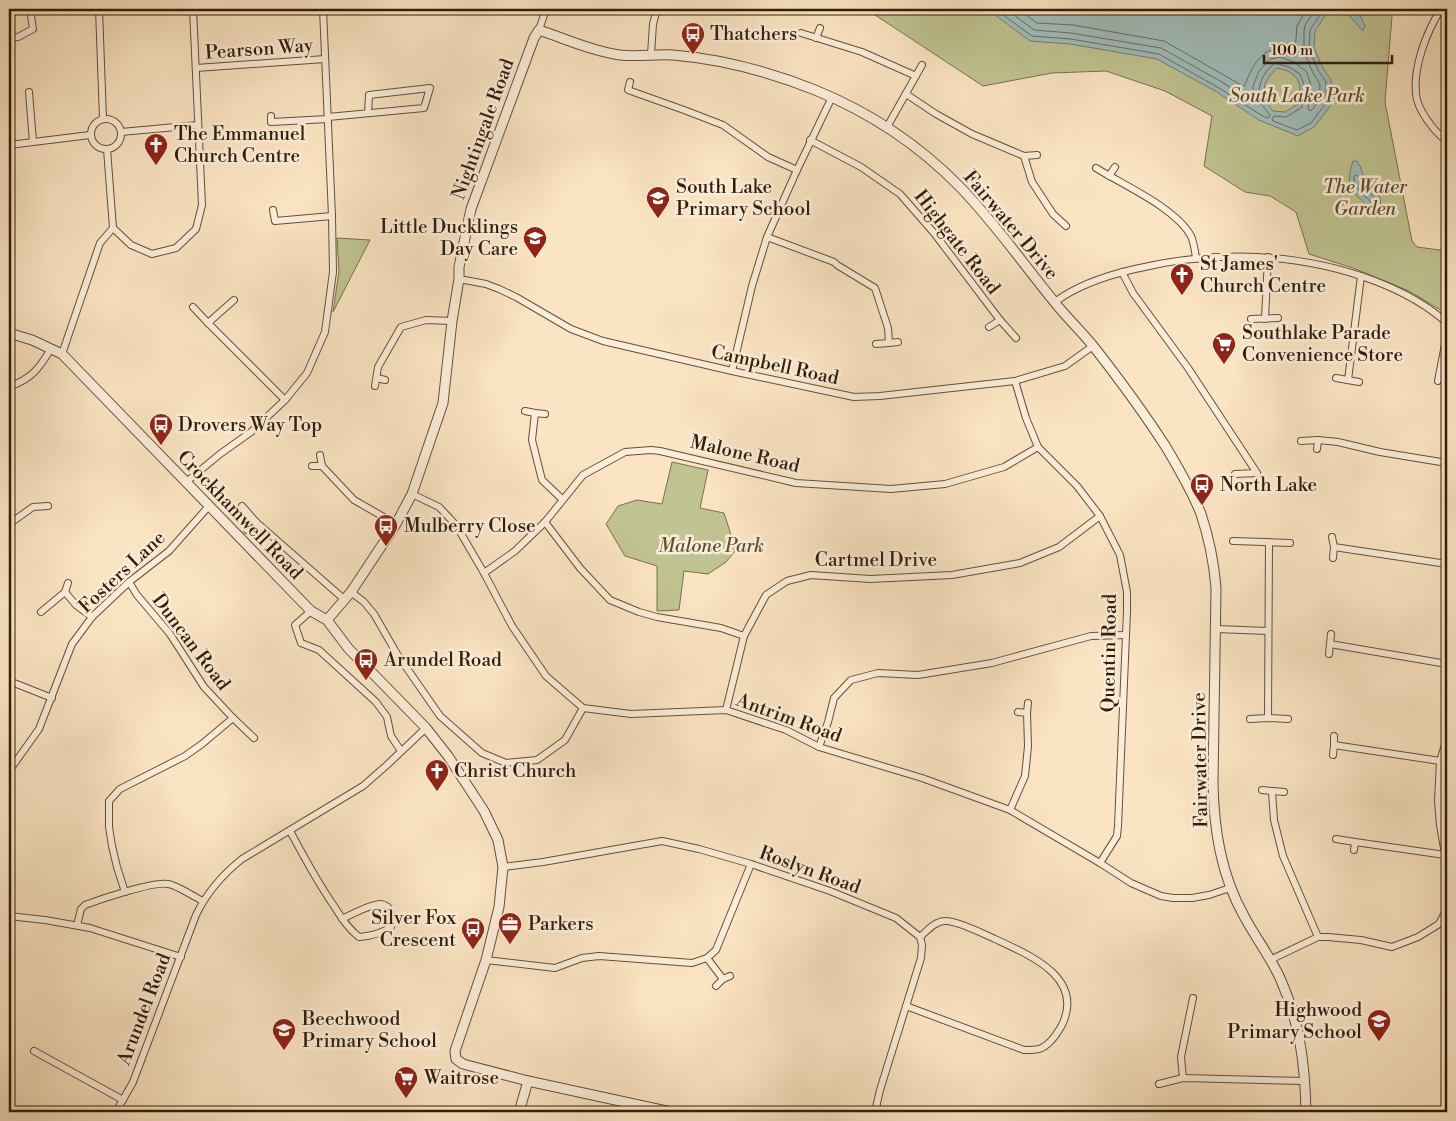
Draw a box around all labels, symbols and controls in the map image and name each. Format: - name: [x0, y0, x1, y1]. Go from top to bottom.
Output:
- bus stop icon: Thatchers: [680, 21, 706, 55]
- place label: Thatchers: [710, 22, 797, 46]
- scale bar: [1264, 32, 1391, 64]
- street label: Pearson Way: [204, 33, 315, 65]
- text: 100 m: [1271, 41, 1313, 60]
- street label: Nightingale Road: [446, 55, 520, 203]
- park label: South Lake Park: [1229, 84, 1365, 108]
- place label: The Emmanuel Church Centre: [174, 122, 306, 168]
- church icon: The Emmanuel Church Centre: [143, 132, 169, 166]
- street label: Fairwater Drive: [958, 165, 1064, 285]
- place label: South Lake Primary School: [676, 175, 811, 221]
- park label: The Water Garden: [1323, 175, 1408, 221]
- school or university icon: South Lake Primary School: [645, 185, 671, 219]
- street label: Highgate Road: [909, 185, 1005, 299]
- place label: Little Ducklings Day Care: [380, 215, 518, 261]
- school or university icon: Little Ducklings Day Care: [522, 225, 548, 259]
- place label: St James' Church Centre: [1200, 252, 1326, 298]
- church icon: St James' Church Centre: [1169, 262, 1195, 296]
- place label: Southlake Parade Convenience Store: [1242, 321, 1403, 367]
- supermarket icon: Southlake Parade Convenience Store: [1211, 331, 1237, 365]
- street label: Campbell Road: [709, 340, 841, 390]
- bus stop icon: Drovers Way Top: [148, 412, 174, 446]
- place label: Drovers Way Top: [178, 413, 322, 437]
- street label: Malone Road: [688, 430, 802, 478]
- street label: Crockhamwell Road: [172, 445, 308, 585]
- bus stop icon: North Lake: [1189, 472, 1215, 506]
- place label: North Lake: [1220, 473, 1317, 497]
- bus stop icon: Mulberry Close: [373, 513, 399, 547]
- place label: Mulberry Close: [404, 514, 536, 538]
- street label: Fosters Lane: [74, 526, 170, 618]
- park label: Malone Park: [658, 534, 764, 558]
- street label: Cartmel Drive: [815, 548, 937, 572]
- street label: Duncan Road: [147, 589, 235, 695]
- street label: Quentin Road: [1096, 593, 1122, 713]
- bus stop icon: Arundel Road: [353, 647, 379, 681]
- place label: Arundel Road: [383, 648, 502, 672]
- street label: Antrim Road: [732, 687, 845, 748]
- street label: Fairwater Drive: [1187, 692, 1213, 828]
- church icon: Christ Church: [424, 758, 450, 792]
- place label: Christ Church: [454, 759, 576, 783]
- street label: Roslyn Road: [756, 841, 864, 900]
- place label: Silver Fox Crescent: [371, 906, 456, 952]
- office icon: Parkers: [497, 911, 523, 945]
- place label: Parkers: [528, 912, 594, 936]
- bus stop icon: Silver Fox Crescent: [460, 916, 486, 950]
- street label: Arundel Road: [111, 949, 176, 1069]
- place label: Highwood Primary School: [1227, 998, 1362, 1044]
- place label: Beechwood Primary School: [301, 1007, 437, 1053]
- school or university icon: Highwood Primary School: [1366, 1008, 1392, 1042]
- school or university icon: Beechwood Primary School: [271, 1017, 297, 1051]
- supermarket icon: Waitrose: [393, 1065, 419, 1099]
- place label: Waitrose: [423, 1066, 499, 1090]

